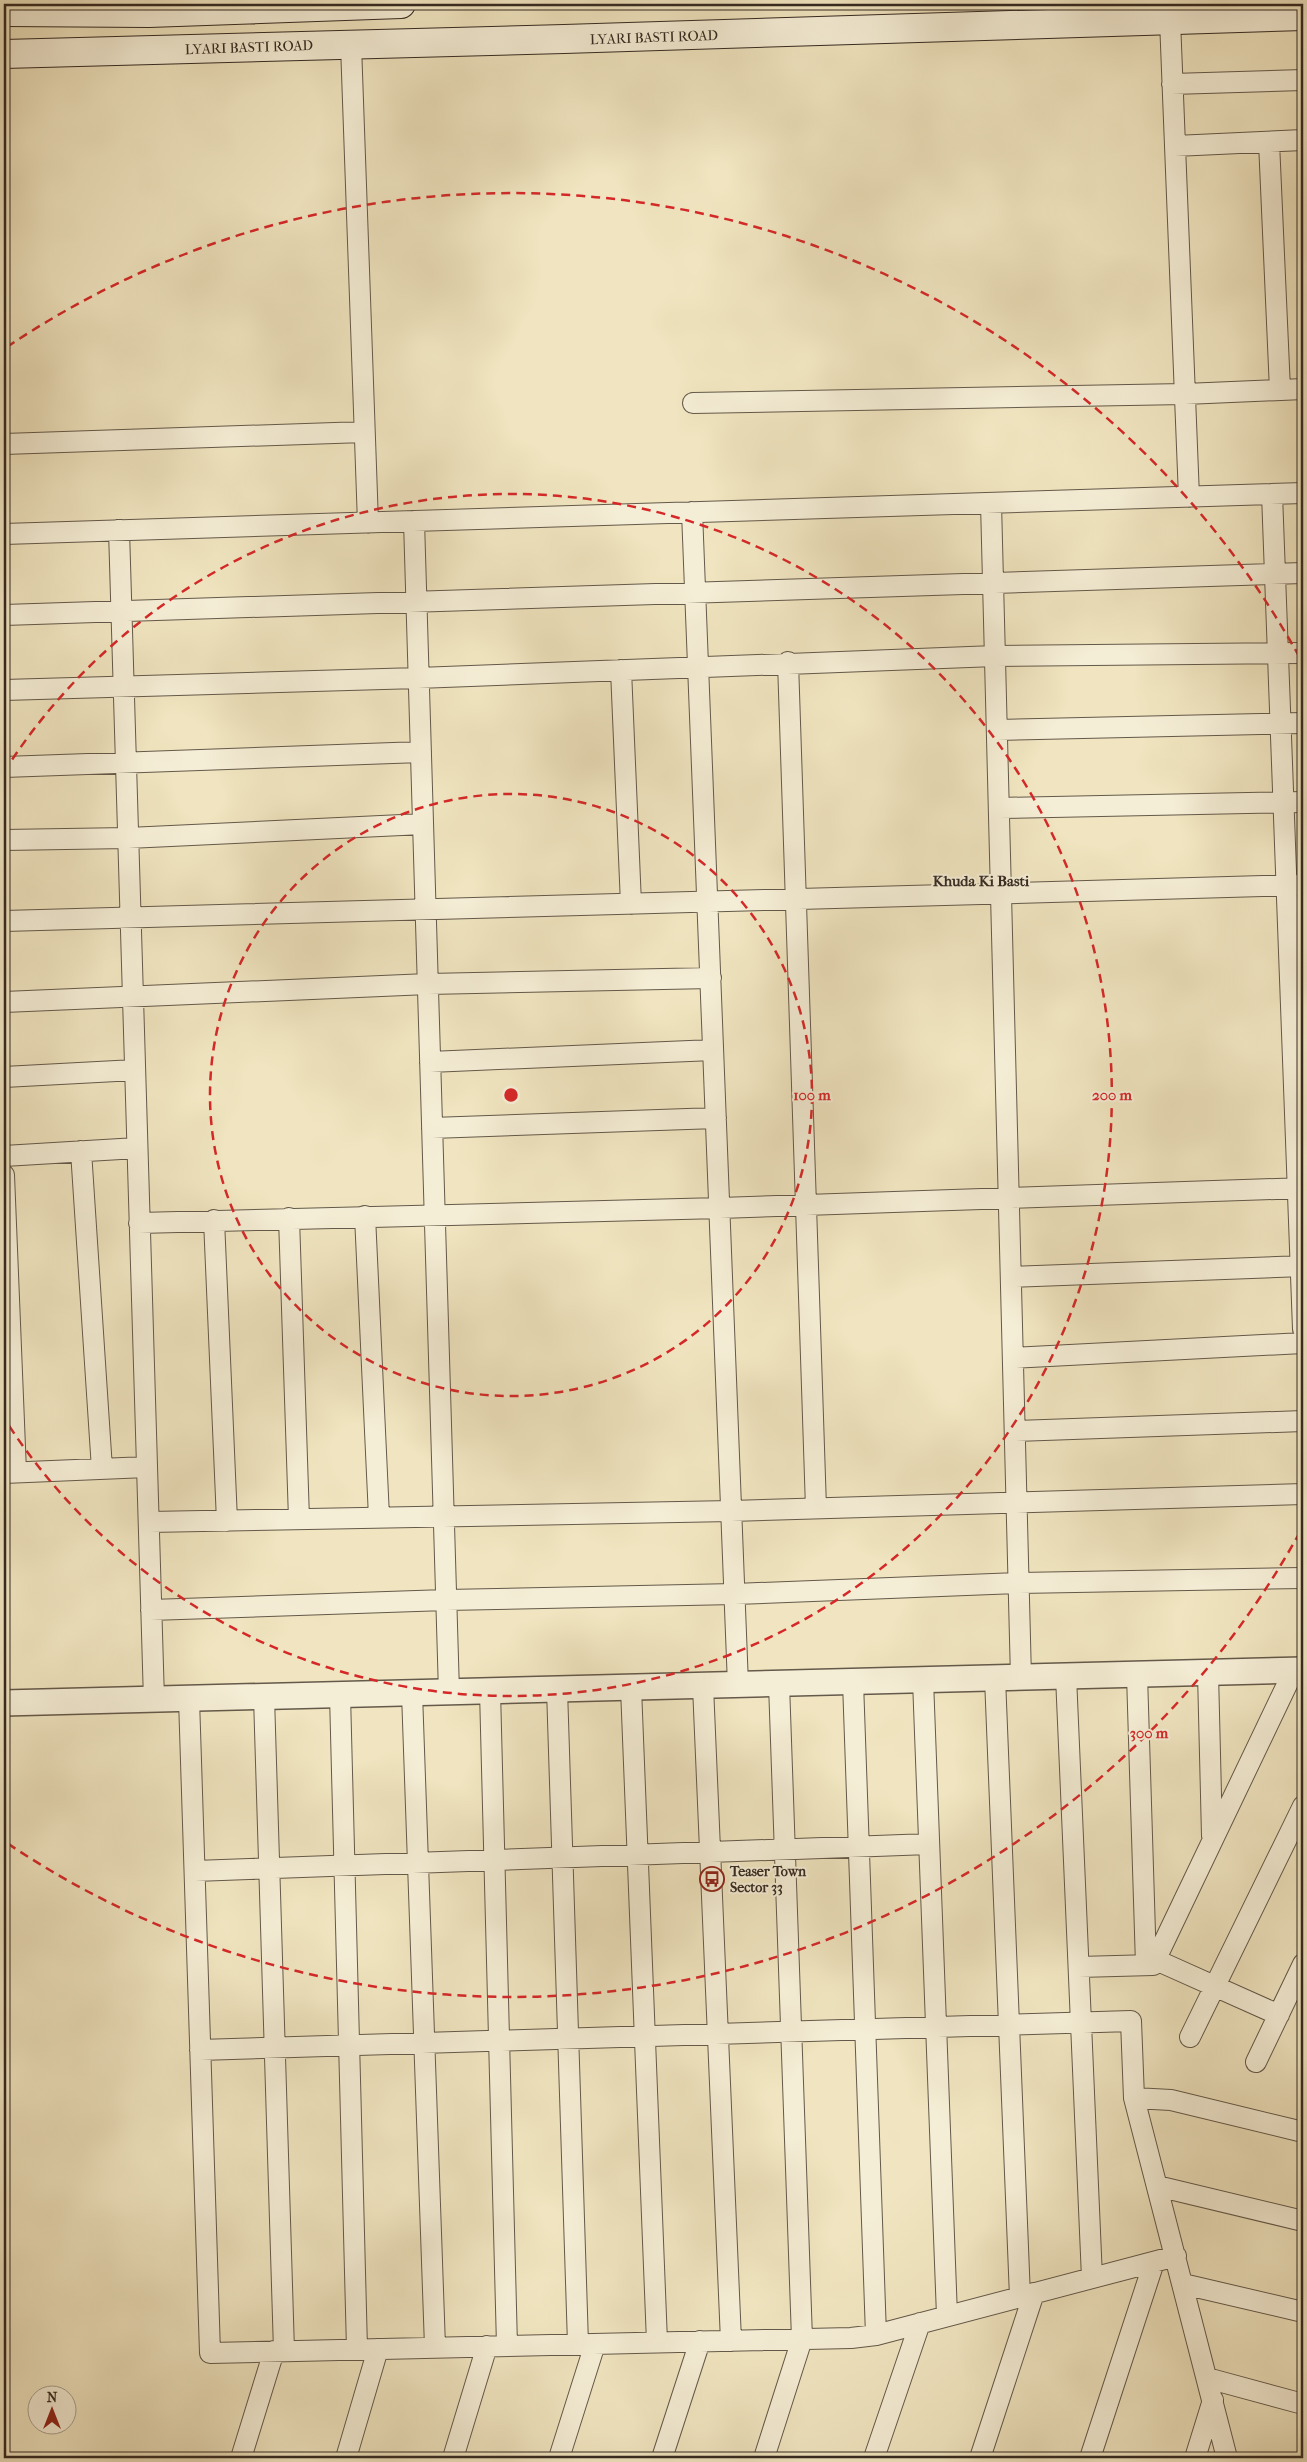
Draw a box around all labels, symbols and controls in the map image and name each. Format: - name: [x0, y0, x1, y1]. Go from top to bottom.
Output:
- street label: LYARI BASTI ROAD: [590, 27, 719, 48]
- street label: LYARI BASTI ROAD: [185, 37, 314, 58]
- district label: Khuda Ki Basti: [933, 872, 1030, 890]
- centre of rings: [502, 1086, 520, 1104]
- text: 100 m: [793, 1086, 831, 1104]
- text: 200 m: [1092, 1086, 1132, 1104]
- text: 300 m: [1130, 1724, 1169, 1742]
- place label: Teaser Town Sector 33: [729, 1863, 807, 1896]
- bus stop icon: Teaser Town Sector 33: [699, 1866, 725, 1892]
- north arrow: [28, 2384, 78, 2434]
- text: N: [47, 2389, 58, 2406]

